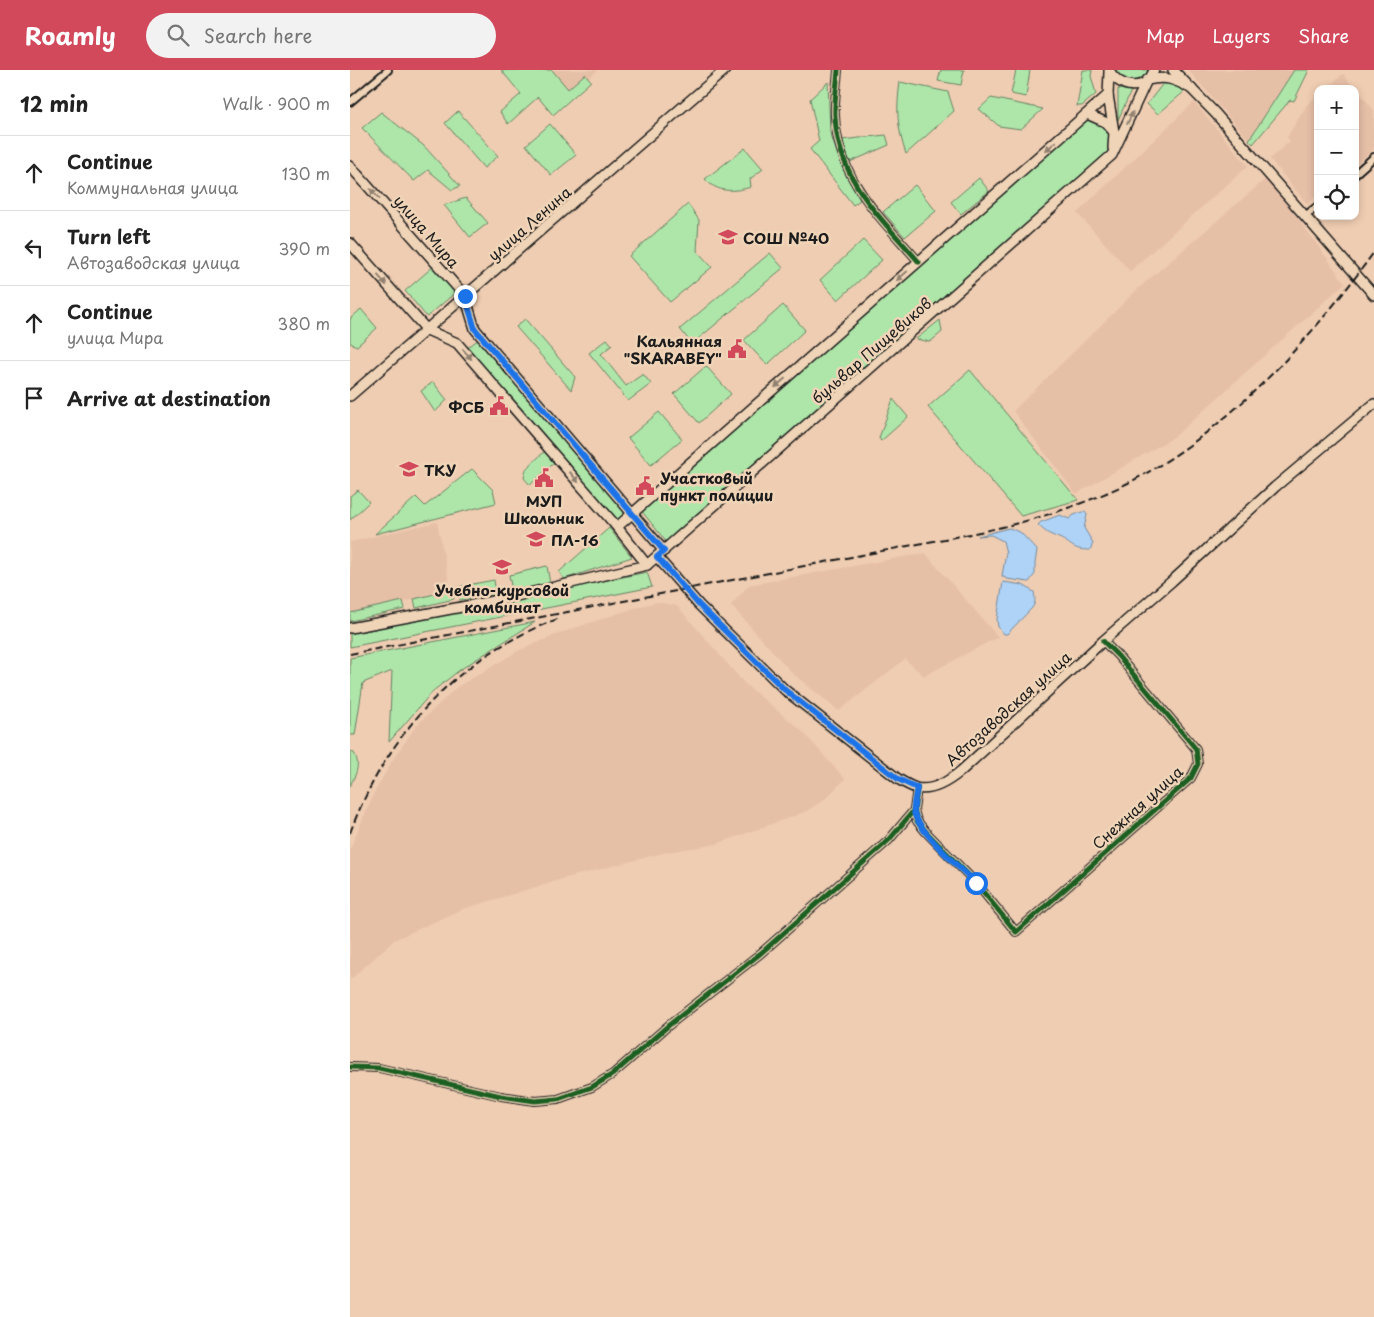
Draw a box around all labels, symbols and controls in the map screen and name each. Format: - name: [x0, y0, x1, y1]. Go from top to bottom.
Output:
- search box: [146, 13, 496, 58]
- text: Roamly: [25, 17, 116, 53]
- icon: search: [164, 21, 192, 49]
- text: Search here: [204, 21, 312, 49]
- text: Map: [1146, 22, 1185, 49]
- text: Layers: [1213, 22, 1270, 49]
- text: Share: [1298, 22, 1349, 49]
- map controls: [1314, 85, 1359, 220]
- button: +: [1314, 85, 1359, 130]
- text: 12 min: [20, 87, 89, 119]
- text: Walk · 900 m: [223, 91, 330, 115]
- one-way arrow: [1126, 111, 1134, 125]
- button: −: [1314, 130, 1359, 175]
- one-way arrow: [1045, 140, 1057, 152]
- text: Continue: [67, 147, 153, 175]
- icon: ahead: [20, 159, 48, 187]
- text: 130 m: [282, 161, 330, 185]
- text: Коммунальная улица: [67, 175, 238, 199]
- button: locate: [1314, 175, 1359, 220]
- street label: улица Ленина: [482, 180, 576, 266]
- one-way arrow: [369, 188, 381, 200]
- street label: улица Мира: [389, 189, 466, 273]
- text: Turn left: [67, 222, 151, 250]
- school or university icon: СОШ №40: [717, 226, 739, 248]
- place label: СОШ №40: [743, 226, 829, 249]
- icon: left: [20, 234, 48, 262]
- text: 390 m: [279, 236, 330, 260]
- text: Автозаводская улица: [67, 250, 240, 274]
- one-way arrow: [897, 270, 909, 282]
- one-way arrow: [376, 273, 388, 285]
- route end: [454, 285, 477, 308]
- street label: бульвар Пищевиков: [806, 291, 936, 409]
- text: Continue: [67, 297, 153, 325]
- icon: ahead: [20, 309, 48, 337]
- text: 380 m: [278, 311, 330, 335]
- text: улица Мира: [67, 325, 163, 349]
- place label: Кальянная "SKARABEY": [623, 329, 722, 369]
- public building icon: Кальянная "SKARABEY": [726, 338, 748, 360]
- one-way arrow: [462, 348, 473, 361]
- one-way arrow: [774, 378, 787, 389]
- icon: arrive: [20, 384, 48, 412]
- text: Arrive at destination: [67, 384, 271, 412]
- place label: ФСБ: [449, 395, 484, 418]
- public building icon: ФСБ: [488, 395, 510, 417]
- school or university icon: ТКУ: [398, 458, 420, 480]
- place label: ТКУ: [424, 458, 456, 481]
- place label: Участковый пункт полиции: [660, 466, 773, 506]
- public building icon: МУП Школьник: [533, 467, 555, 489]
- one-way arrow: [568, 470, 579, 483]
- public building icon: Участковый пункт полиции: [634, 475, 656, 497]
- place label: МУП Школьник: [504, 489, 585, 529]
- school or university icon: ПЛ-16: [525, 528, 547, 550]
- place label: ПЛ-16: [551, 528, 599, 551]
- school or university icon: Учебно-курсовой комбинат: [491, 556, 513, 578]
- place label: Учебно-курсовой комбинат: [435, 578, 569, 618]
- street label: Автозаводская улица: [940, 645, 1076, 771]
- street label: Снежная улица: [1086, 759, 1188, 854]
- route start: [965, 872, 988, 895]

